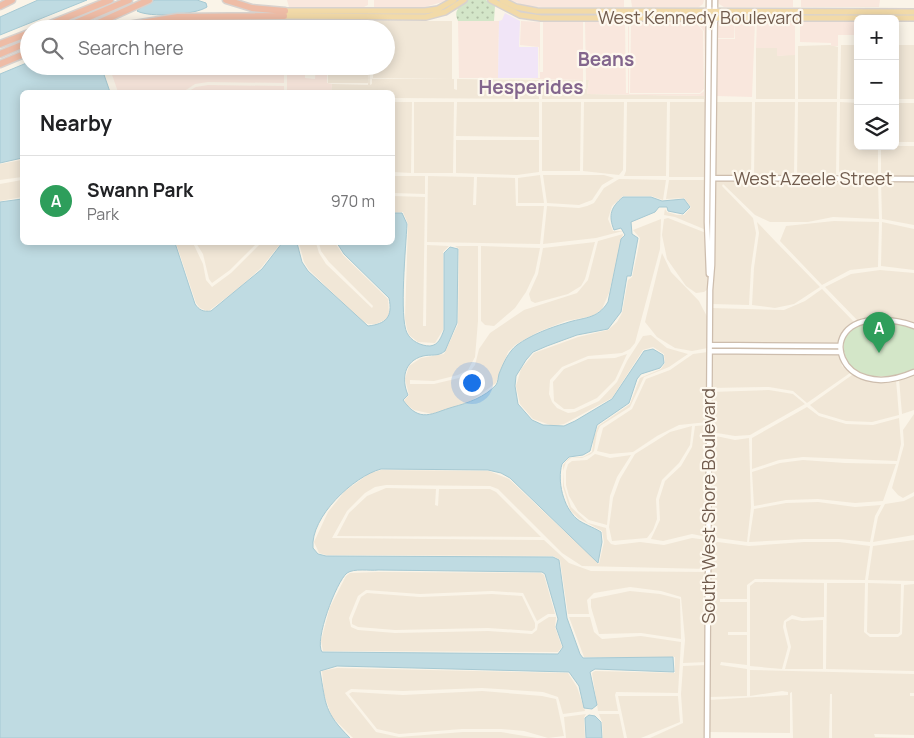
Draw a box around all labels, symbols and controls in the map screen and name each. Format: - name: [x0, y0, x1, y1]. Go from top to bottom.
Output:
- street label: West Kennedy Boulevard: [598, 5, 802, 29]
- map controls: [854, 15, 899, 150]
- button: +: [854, 15, 899, 60]
- search box: [20, 20, 395, 75]
- icon: search: [38, 34, 66, 62]
- text: Search here: [78, 35, 184, 61]
- district label: Beans: [578, 46, 634, 72]
- button: −: [854, 60, 899, 105]
- district label: Hesperides: [479, 74, 583, 100]
- button: layers: [854, 105, 899, 150]
- text: Nearby: [40, 109, 112, 137]
- street label: West Azeele Street: [734, 166, 893, 190]
- text: Swann Park: [87, 177, 193, 203]
- text: A: [51, 190, 61, 212]
- text: 970 m: [331, 190, 375, 212]
- text: Park: [87, 203, 119, 225]
- pin: A: [863, 312, 895, 353]
- your location: [459, 370, 485, 396]
- street label: South West Shore Boulevard: [696, 388, 720, 624]

